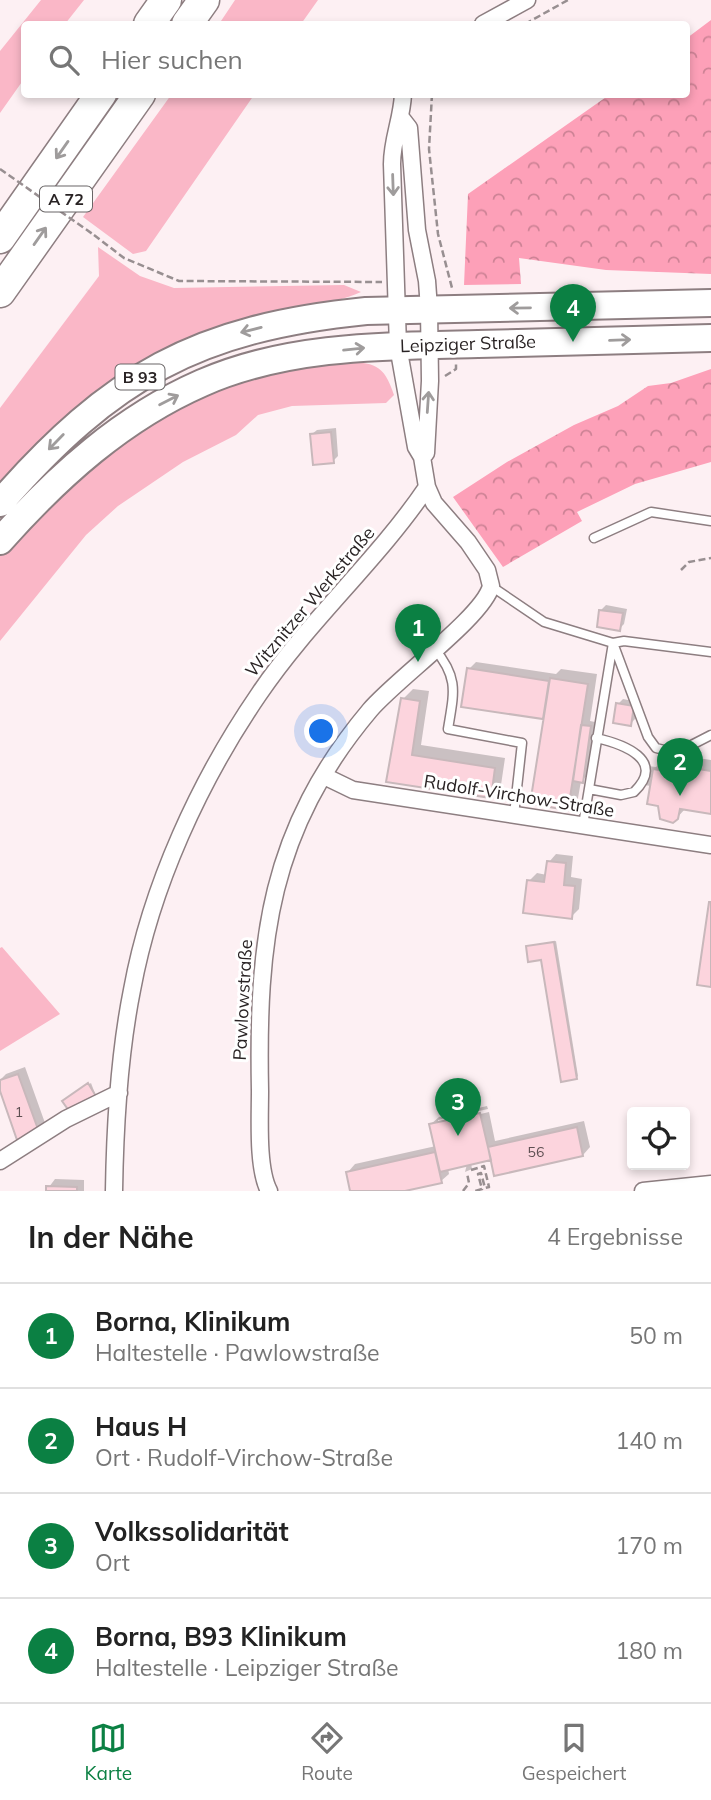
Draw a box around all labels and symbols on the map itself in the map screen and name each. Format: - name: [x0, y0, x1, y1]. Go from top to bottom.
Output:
- one-way arrow: [55, 140, 69, 159]
- one-way arrow: [386, 173, 399, 196]
- road number: A 72: [40, 186, 92, 211]
- one-way arrow: [33, 227, 47, 246]
- pin: 4: [550, 284, 596, 342]
- one-way arrow: [509, 301, 532, 315]
- one-way arrow: [240, 324, 263, 337]
- street label: Leipziger Straße: [400, 330, 536, 357]
- one-way arrow: [609, 334, 632, 347]
- one-way arrow: [342, 342, 365, 355]
- road number: B 93: [116, 364, 164, 390]
- one-way arrow: [422, 391, 435, 414]
- one-way arrow: [159, 393, 179, 407]
- one-way arrow: [48, 433, 65, 450]
- street label: Witznitzer Werkstraße: [240, 522, 379, 682]
- pin: 1: [395, 604, 441, 662]
- your location: [304, 714, 338, 748]
- pin: 2: [657, 738, 703, 796]
- street label: Rudolf-Virchow-Straße: [422, 769, 616, 822]
- street label: Pawlowstraße: [228, 939, 257, 1061]
- pin: 3: [435, 1078, 481, 1136]
- house number: 1: [15, 1103, 23, 1121]
- house number: 56: [528, 1143, 544, 1161]

